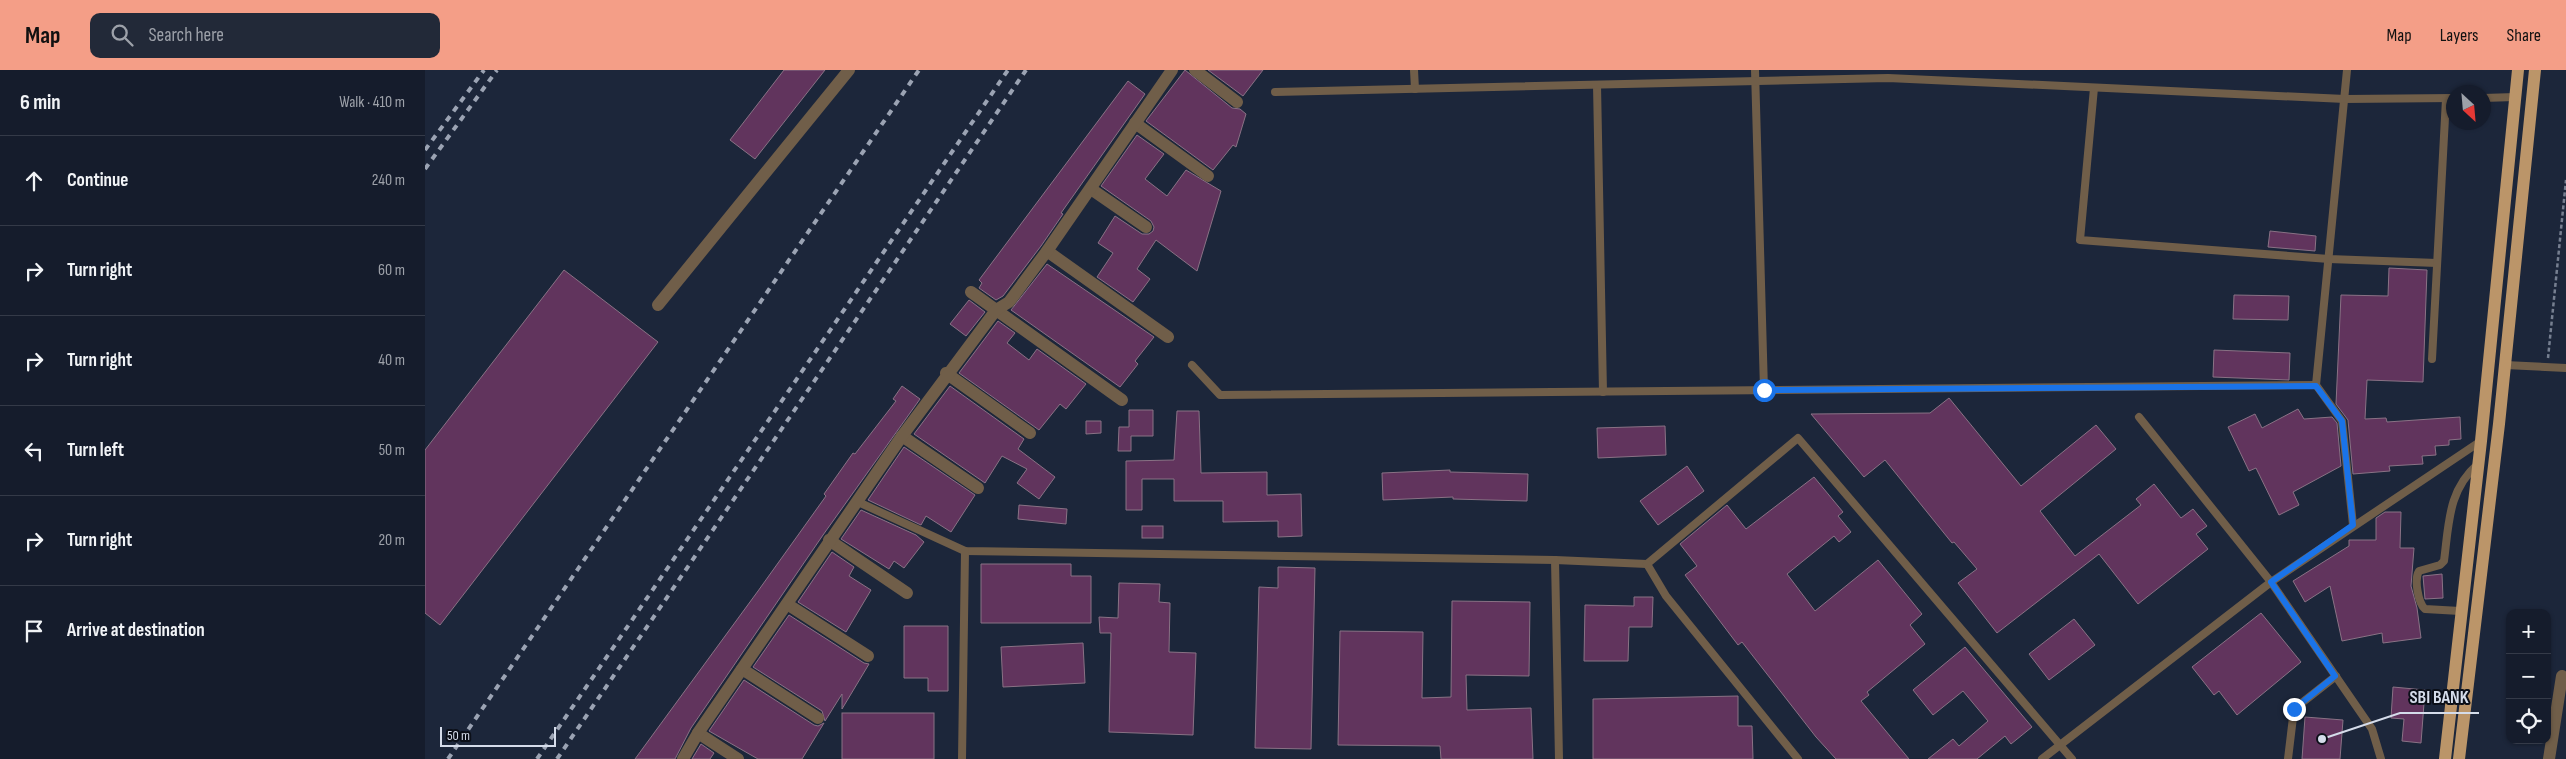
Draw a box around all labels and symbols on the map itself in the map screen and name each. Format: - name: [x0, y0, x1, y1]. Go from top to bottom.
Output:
- north arrow: [2446, 85, 2491, 130]
- route start: [1753, 379, 1776, 402]
- callout: SBI BANK: [2400, 680, 2479, 713]
- text: SBI BANK: [2409, 687, 2469, 708]
- route end: [2283, 698, 2306, 721]
- scale bar: [440, 724, 556, 747]

